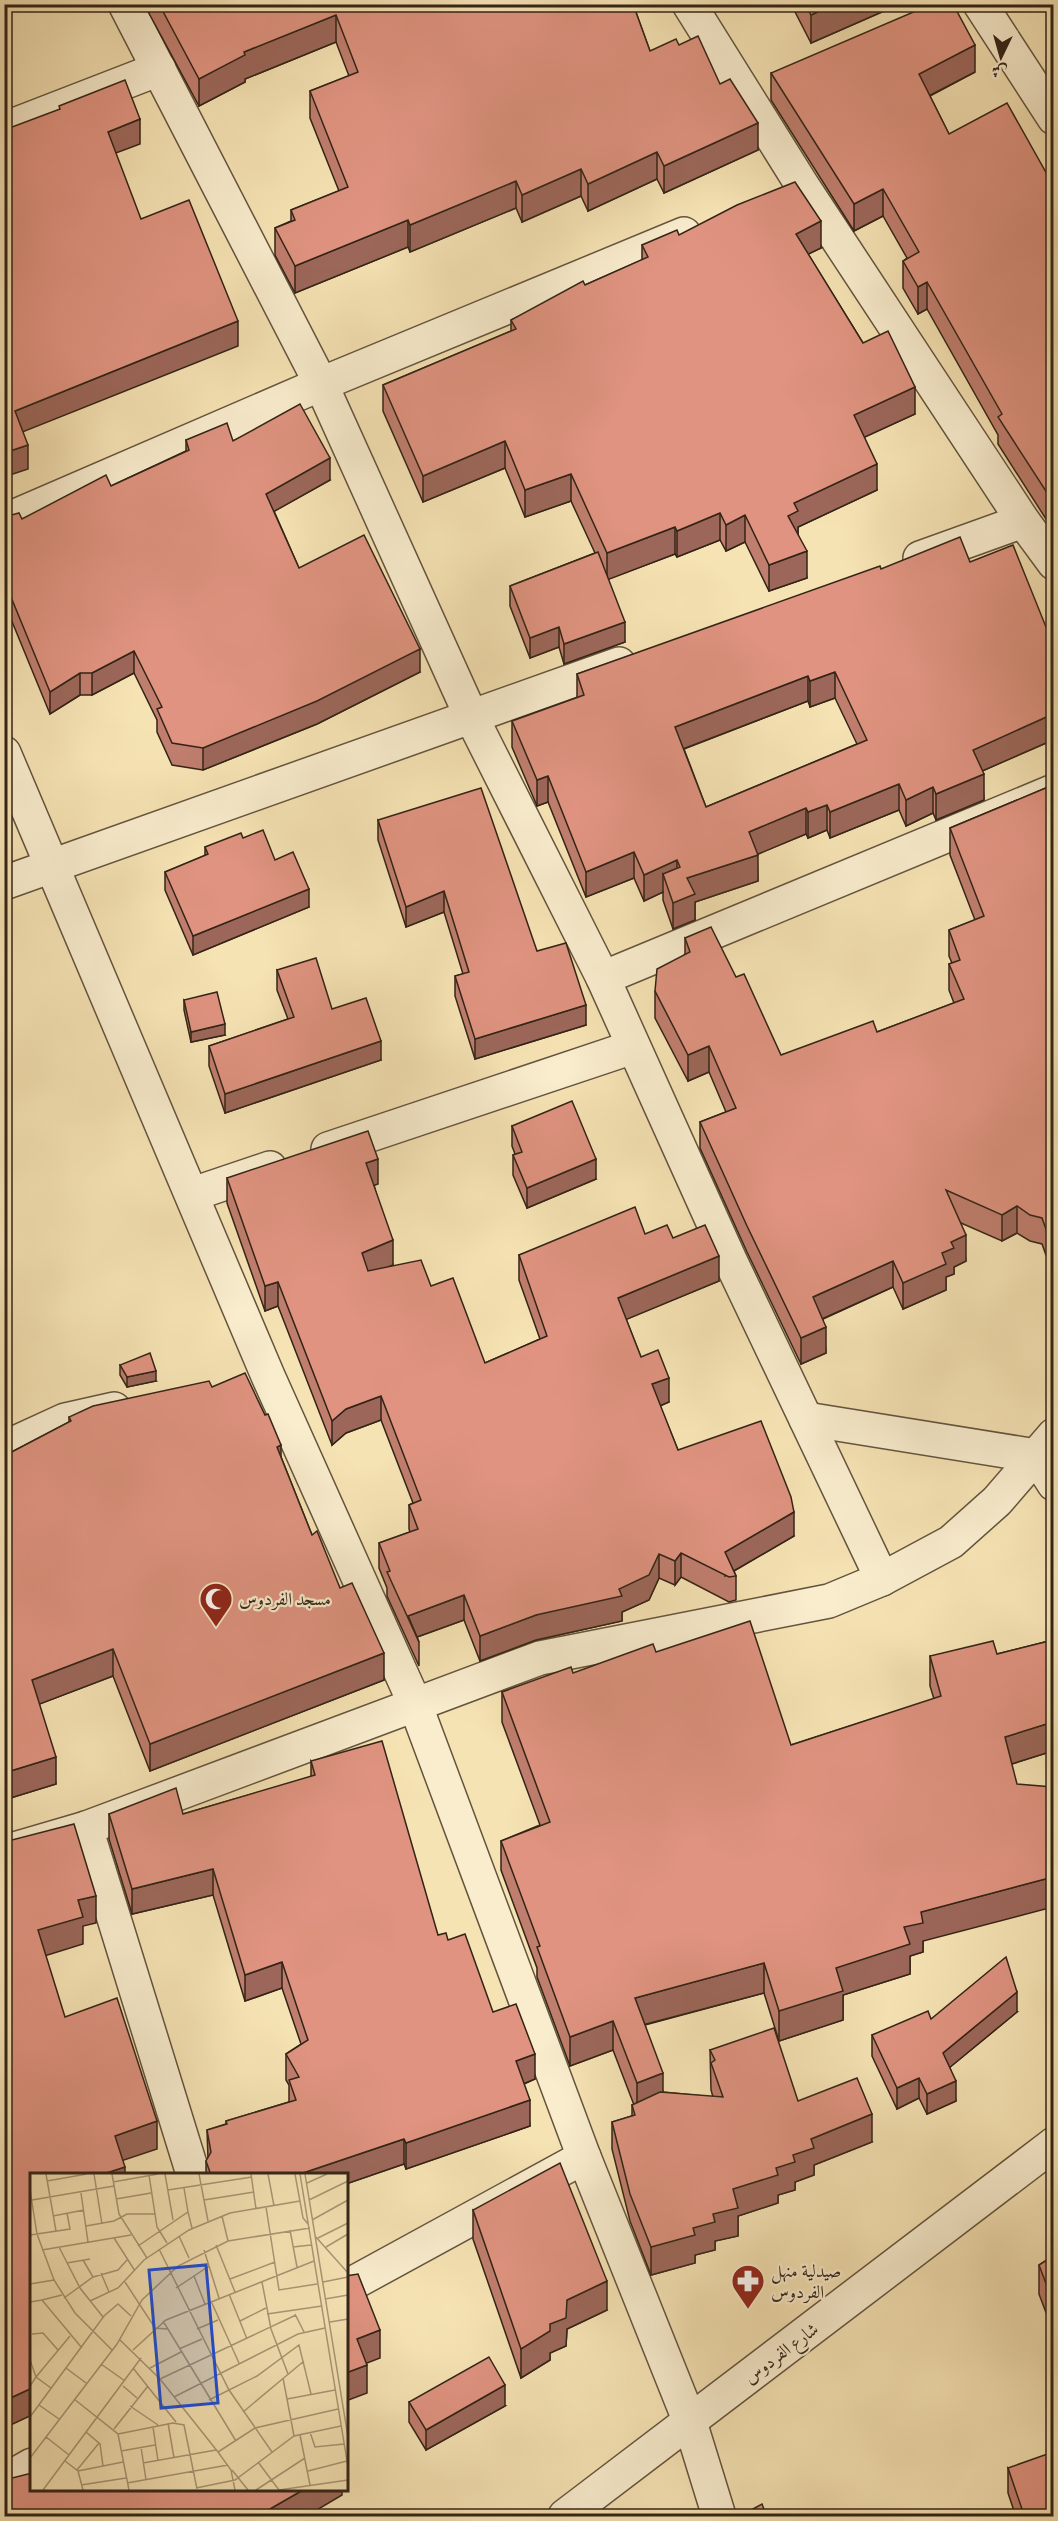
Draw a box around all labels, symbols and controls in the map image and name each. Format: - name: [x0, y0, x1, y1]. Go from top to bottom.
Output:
- north arrow: [971, 27, 1031, 87]
- text: ش: [991, 58, 1009, 82]
- mosque icon: مسجد الفردوس: [198, 1581, 234, 1628]
- place label: مسجد الفردوس: [239, 1588, 331, 1613]
- inset map: [30, 2173, 348, 2491]
- place label: صيدلية منهل الفردوس: [771, 2260, 841, 2306]
- pharmacy icon: صيدلية منهل الفردوس: [730, 2263, 766, 2310]
- street label: شارع الفردوس: [739, 2318, 825, 2391]

